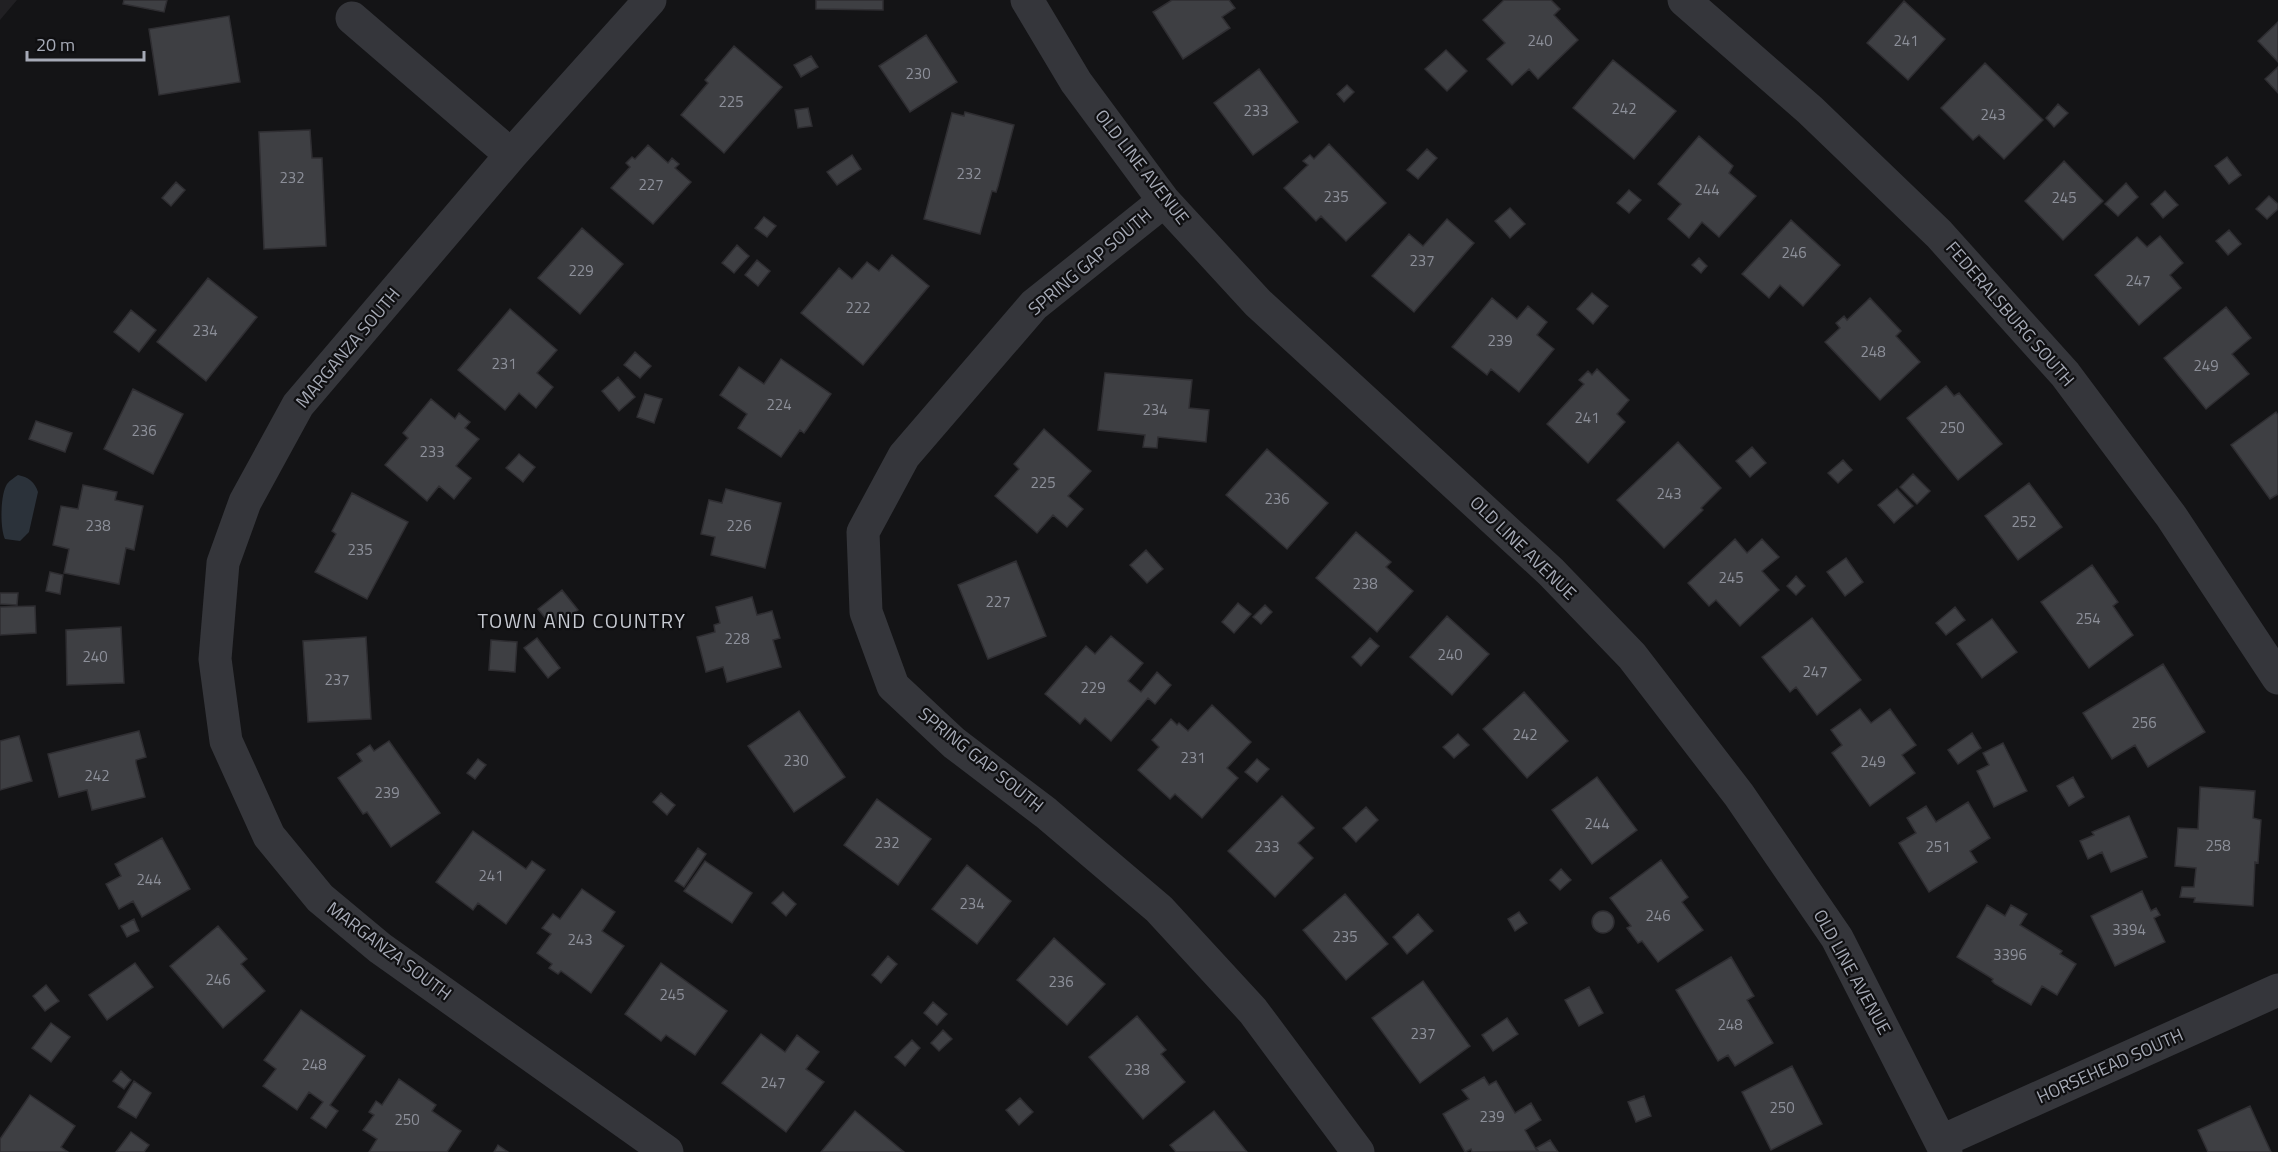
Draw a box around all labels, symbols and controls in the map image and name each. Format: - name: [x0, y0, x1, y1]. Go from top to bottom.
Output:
- scale bar: [27, 24, 144, 62]
- house number: 240: [1527, 29, 1553, 52]
- house number: 241: [1893, 29, 1919, 52]
- text: 20 m: [36, 31, 75, 58]
- house number: 230: [905, 62, 931, 85]
- house number: 225: [718, 90, 744, 113]
- house number: 242: [1611, 97, 1637, 120]
- house number: 233: [1243, 99, 1269, 122]
- street label: OLD LINE AVENUE: [1089, 103, 1196, 230]
- house number: 243: [1980, 103, 2006, 126]
- house number: 232: [956, 162, 982, 185]
- house number: 232: [279, 166, 305, 189]
- house number: 227: [638, 173, 664, 196]
- house number: 244: [1694, 178, 1720, 201]
- house number: 235: [1323, 185, 1349, 208]
- house number: 245: [2051, 186, 2077, 209]
- street label: SPRING GAP SOUTH: [1022, 202, 1158, 322]
- street label: FEDERALSBURG SOUTH: [1940, 235, 2081, 392]
- house number: 246: [1781, 241, 1807, 264]
- house number: 237: [1409, 249, 1435, 272]
- house number: 229: [568, 259, 594, 282]
- house number: 247: [2125, 269, 2151, 292]
- street label: MARGANZA SOUTH: [289, 282, 406, 414]
- house number: 222: [845, 296, 871, 319]
- house number: 234: [192, 319, 218, 342]
- house number: 239: [1487, 329, 1513, 352]
- house number: 248: [1860, 340, 1886, 363]
- house number: 231: [491, 352, 517, 375]
- house number: 249: [2193, 354, 2219, 377]
- house number: 224: [766, 393, 792, 416]
- house number: 234: [1142, 398, 1168, 421]
- house number: 241: [1574, 406, 1600, 429]
- house number: 250: [1939, 416, 1965, 439]
- house number: 236: [131, 419, 157, 442]
- house number: 233: [419, 440, 445, 463]
- house number: 225: [1030, 471, 1056, 494]
- house number: 243: [1656, 482, 1682, 505]
- house number: 236: [1264, 487, 1290, 510]
- street label: OLD LINE AVENUE: [1464, 489, 1583, 606]
- house number: 252: [2011, 510, 2037, 533]
- house number: 238: [85, 514, 111, 537]
- house number: 226: [726, 514, 752, 537]
- house number: 235: [347, 538, 373, 561]
- house number: 245: [1718, 566, 1744, 589]
- house number: 238: [1352, 572, 1378, 595]
- house number: 227: [985, 590, 1011, 613]
- district label: TOWN AND COUNTRY: [477, 605, 687, 636]
- house number: 254: [2075, 607, 2101, 630]
- house number: 228: [724, 627, 750, 650]
- house number: 240: [1437, 643, 1463, 666]
- house number: 240: [82, 645, 108, 668]
- house number: 247: [1802, 660, 1828, 683]
- house number: 237: [324, 668, 350, 691]
- house number: 229: [1080, 676, 1106, 699]
- street label: SPRING GAP SOUTH: [913, 701, 1050, 819]
- house number: 256: [2131, 711, 2157, 734]
- house number: 242: [1512, 723, 1538, 746]
- house number: 231: [1180, 746, 1206, 769]
- house number: 230: [783, 749, 809, 772]
- house number: 249: [1860, 750, 1886, 773]
- house number: 242: [84, 764, 110, 787]
- house number: 239: [374, 781, 400, 804]
- house number: 244: [1584, 812, 1610, 835]
- house number: 232: [874, 831, 900, 854]
- house number: 258: [2205, 834, 2231, 857]
- house number: 233: [1254, 835, 1280, 858]
- house number: 251: [1925, 835, 1951, 858]
- house number: 241: [478, 864, 504, 887]
- house number: 244: [136, 868, 162, 891]
- house number: 234: [959, 892, 985, 915]
- street label: MARGANZA SOUTH: [321, 895, 457, 1007]
- house number: 246: [1645, 904, 1671, 927]
- street label: OLD LINE AVENUE: [1807, 904, 1898, 1039]
- house number: 3394: [2112, 918, 2146, 941]
- house number: 235: [1332, 925, 1358, 948]
- house number: 243: [567, 928, 593, 951]
- house number: 3396: [1993, 943, 2027, 966]
- house number: 246: [205, 968, 231, 991]
- house number: 236: [1048, 970, 1074, 993]
- house number: 245: [659, 983, 685, 1006]
- house number: 248: [1717, 1013, 1743, 1036]
- street label: HORSEHEAD SOUTH: [2032, 1021, 2187, 1110]
- house number: 237: [1410, 1022, 1436, 1045]
- house number: 248: [301, 1053, 327, 1076]
- house number: 238: [1124, 1058, 1150, 1081]
- house number: 247: [760, 1071, 786, 1094]
- house number: 250: [1769, 1096, 1795, 1119]
- house number: 239: [1479, 1105, 1505, 1128]
- house number: 250: [394, 1108, 420, 1131]

